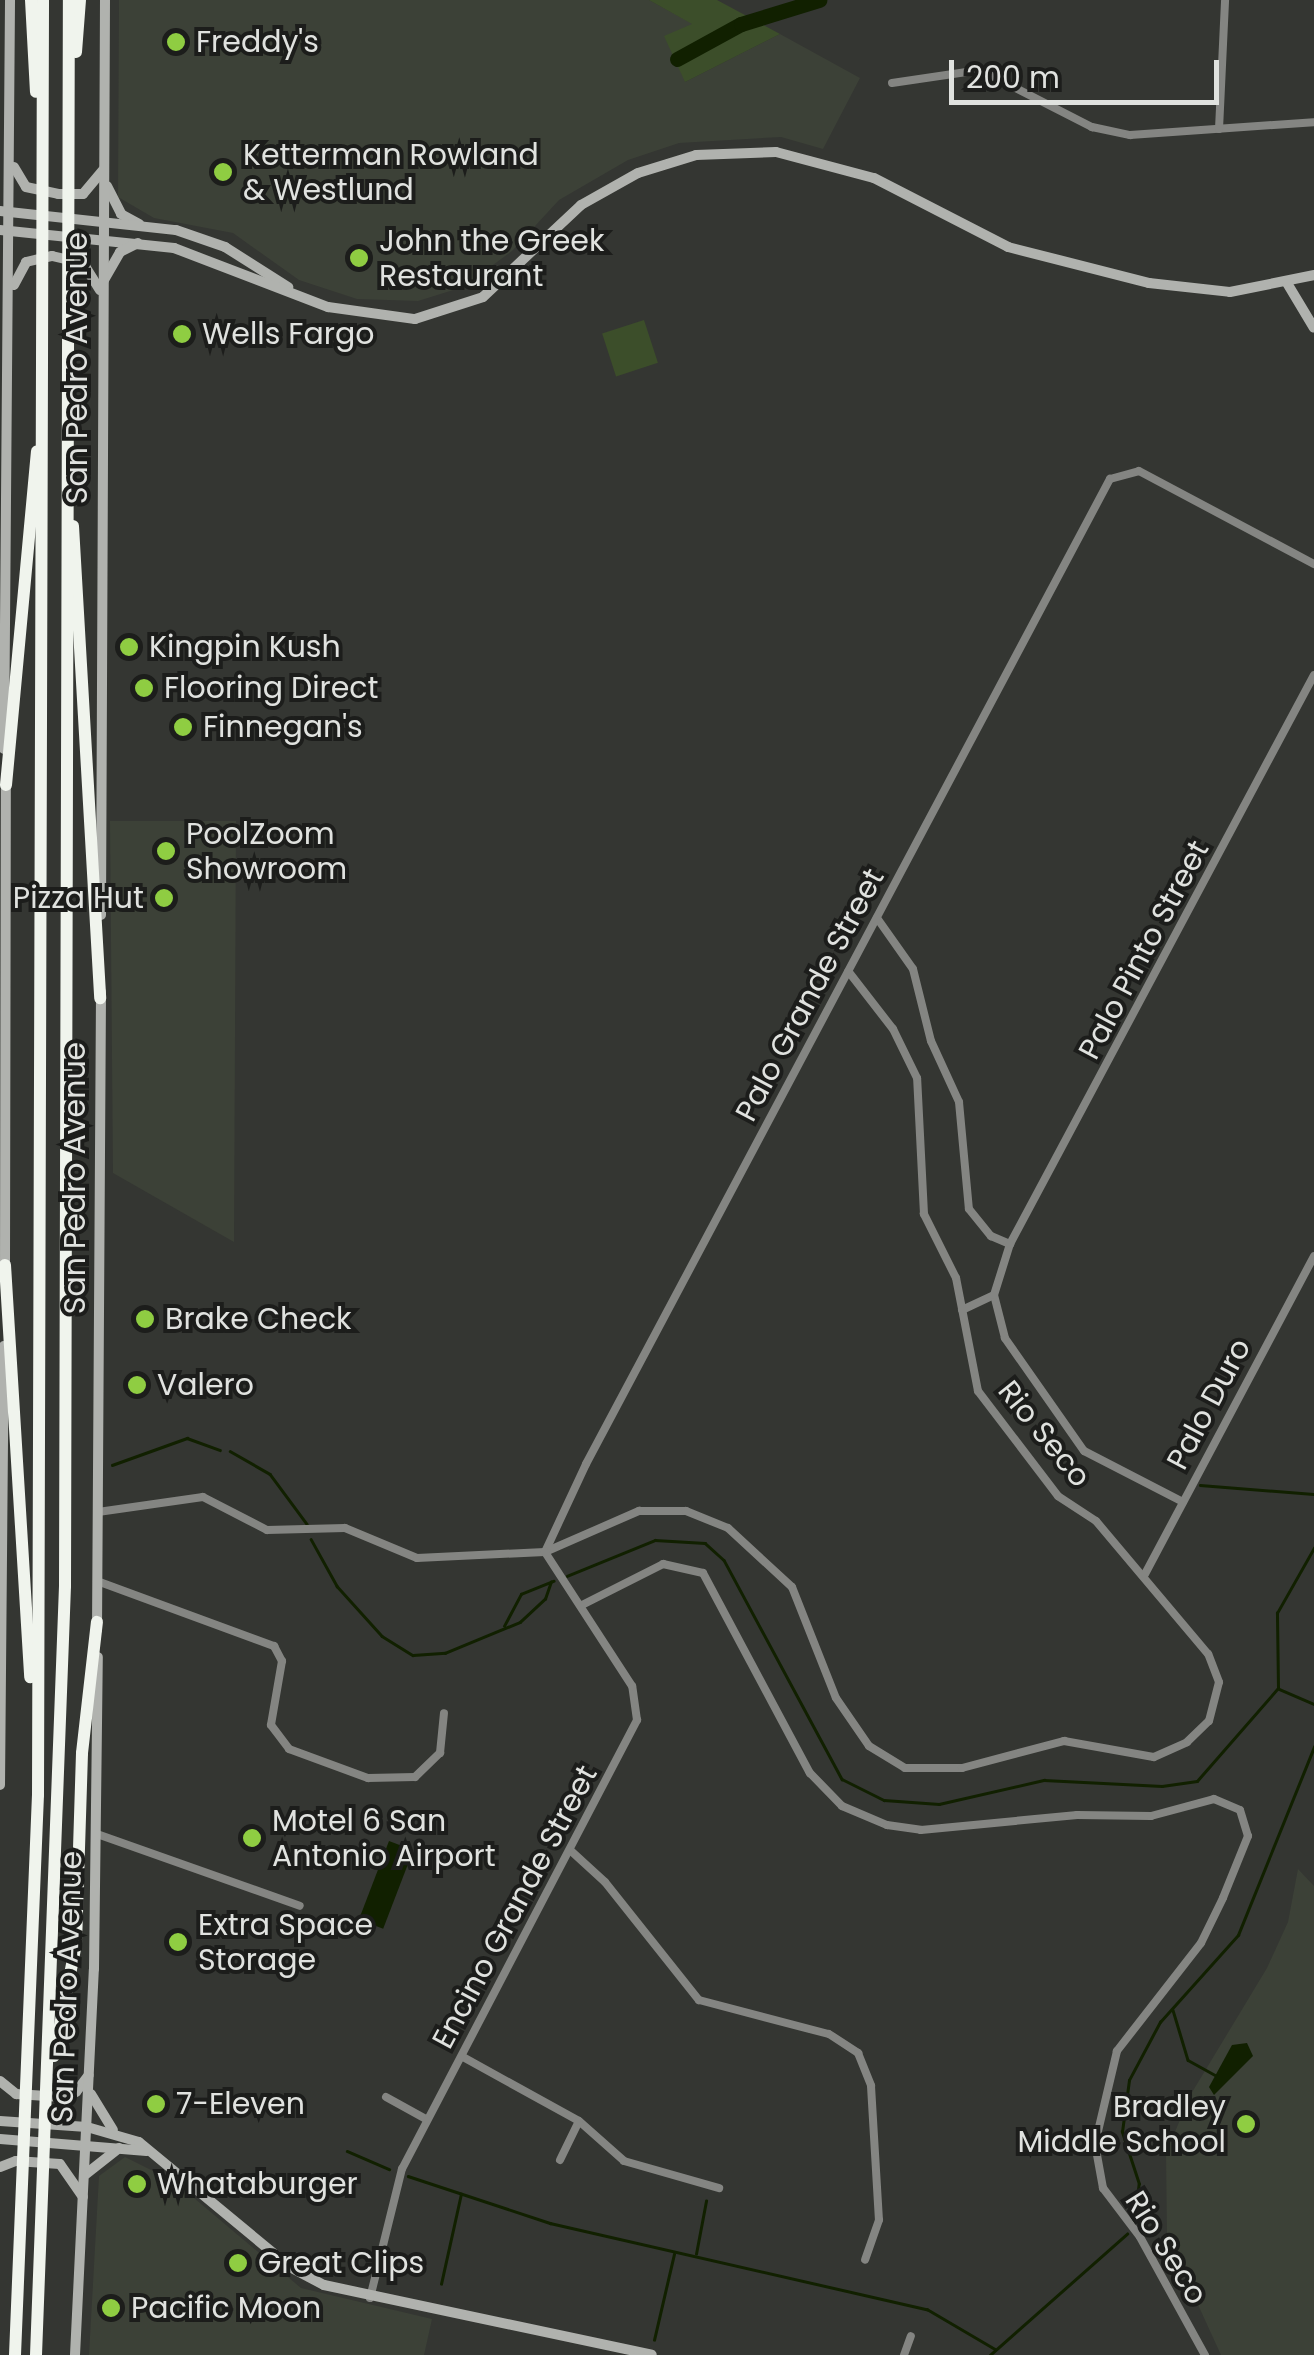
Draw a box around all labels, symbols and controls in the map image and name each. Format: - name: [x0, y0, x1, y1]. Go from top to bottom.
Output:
- place label: Freddy's: [196, 24, 319, 60]
- marker: Freddy's: [165, 31, 187, 53]
- scale bar: [954, 40, 1224, 102]
- text: 200 m: [966, 56, 1060, 99]
- place label: Ketterman Rowland & Westlund: [243, 137, 539, 208]
- marker: Ketterman Rowland & Westlund: [212, 161, 234, 183]
- place label: John the Greek Restaurant: [379, 223, 604, 294]
- street label: San Pedro Avenue: [59, 232, 95, 504]
- marker: John the Greek Restaurant: [348, 247, 370, 269]
- place label: Wells Fargo: [202, 316, 374, 352]
- marker: Wells Fargo: [171, 323, 193, 345]
- place label: Kingpin Kush: [149, 629, 341, 665]
- marker: Kingpin Kush: [118, 636, 140, 658]
- place label: Flooring Direct: [164, 670, 378, 706]
- marker: Flooring Direct: [133, 677, 155, 699]
- place label: Finnegan's: [203, 709, 363, 745]
- marker: Finnegan's: [172, 716, 194, 738]
- place label: PoolZoom Showroom: [186, 816, 347, 886]
- street label: Palo Pinto Street: [1071, 835, 1217, 1065]
- marker: PoolZoom Showroom: [155, 840, 177, 862]
- street label: Palo Grande Street: [728, 863, 892, 1127]
- place label: Pizza Hut: [13, 880, 144, 916]
- marker: Pizza Hut: [153, 887, 175, 909]
- street label: San Pedro Avenue: [57, 1042, 93, 1314]
- place label: Brake Check: [165, 1301, 352, 1337]
- marker: Brake Check: [134, 1308, 156, 1330]
- street label: Palo Duro: [1160, 1332, 1258, 1476]
- place label: Valero: [157, 1367, 254, 1403]
- marker: Valero: [126, 1374, 148, 1396]
- street label: Rio Seco: [990, 1374, 1098, 1494]
- street label: Encino Grande Street: [425, 1759, 605, 2055]
- place label: Motel 6 San Antonio Airport: [272, 1803, 496, 1874]
- marker: Motel 6 San Antonio Airport: [241, 1827, 263, 1849]
- street label: San Pedro Avenue: [44, 1850, 90, 2124]
- place label: Extra Space Storage: [198, 1907, 373, 1978]
- marker: Extra Space Storage: [167, 1931, 189, 1953]
- place label: 7-Eleven: [176, 2086, 305, 2122]
- place label: Bradley Middle School: [1017, 2089, 1226, 2160]
- marker: 7-Eleven: [145, 2093, 167, 2115]
- marker: Bradley Middle School: [1235, 2113, 1257, 2135]
- place label: Whataburger: [157, 2166, 358, 2202]
- marker: Whataburger: [126, 2173, 148, 2195]
- street label: Rio Seco: [1117, 2185, 1215, 2311]
- place label: Great Clips: [258, 2245, 424, 2281]
- marker: Great Clips: [227, 2252, 249, 2274]
- place label: Pacific Moon: [131, 2290, 321, 2326]
- marker: Pacific Moon: [100, 2297, 122, 2319]

